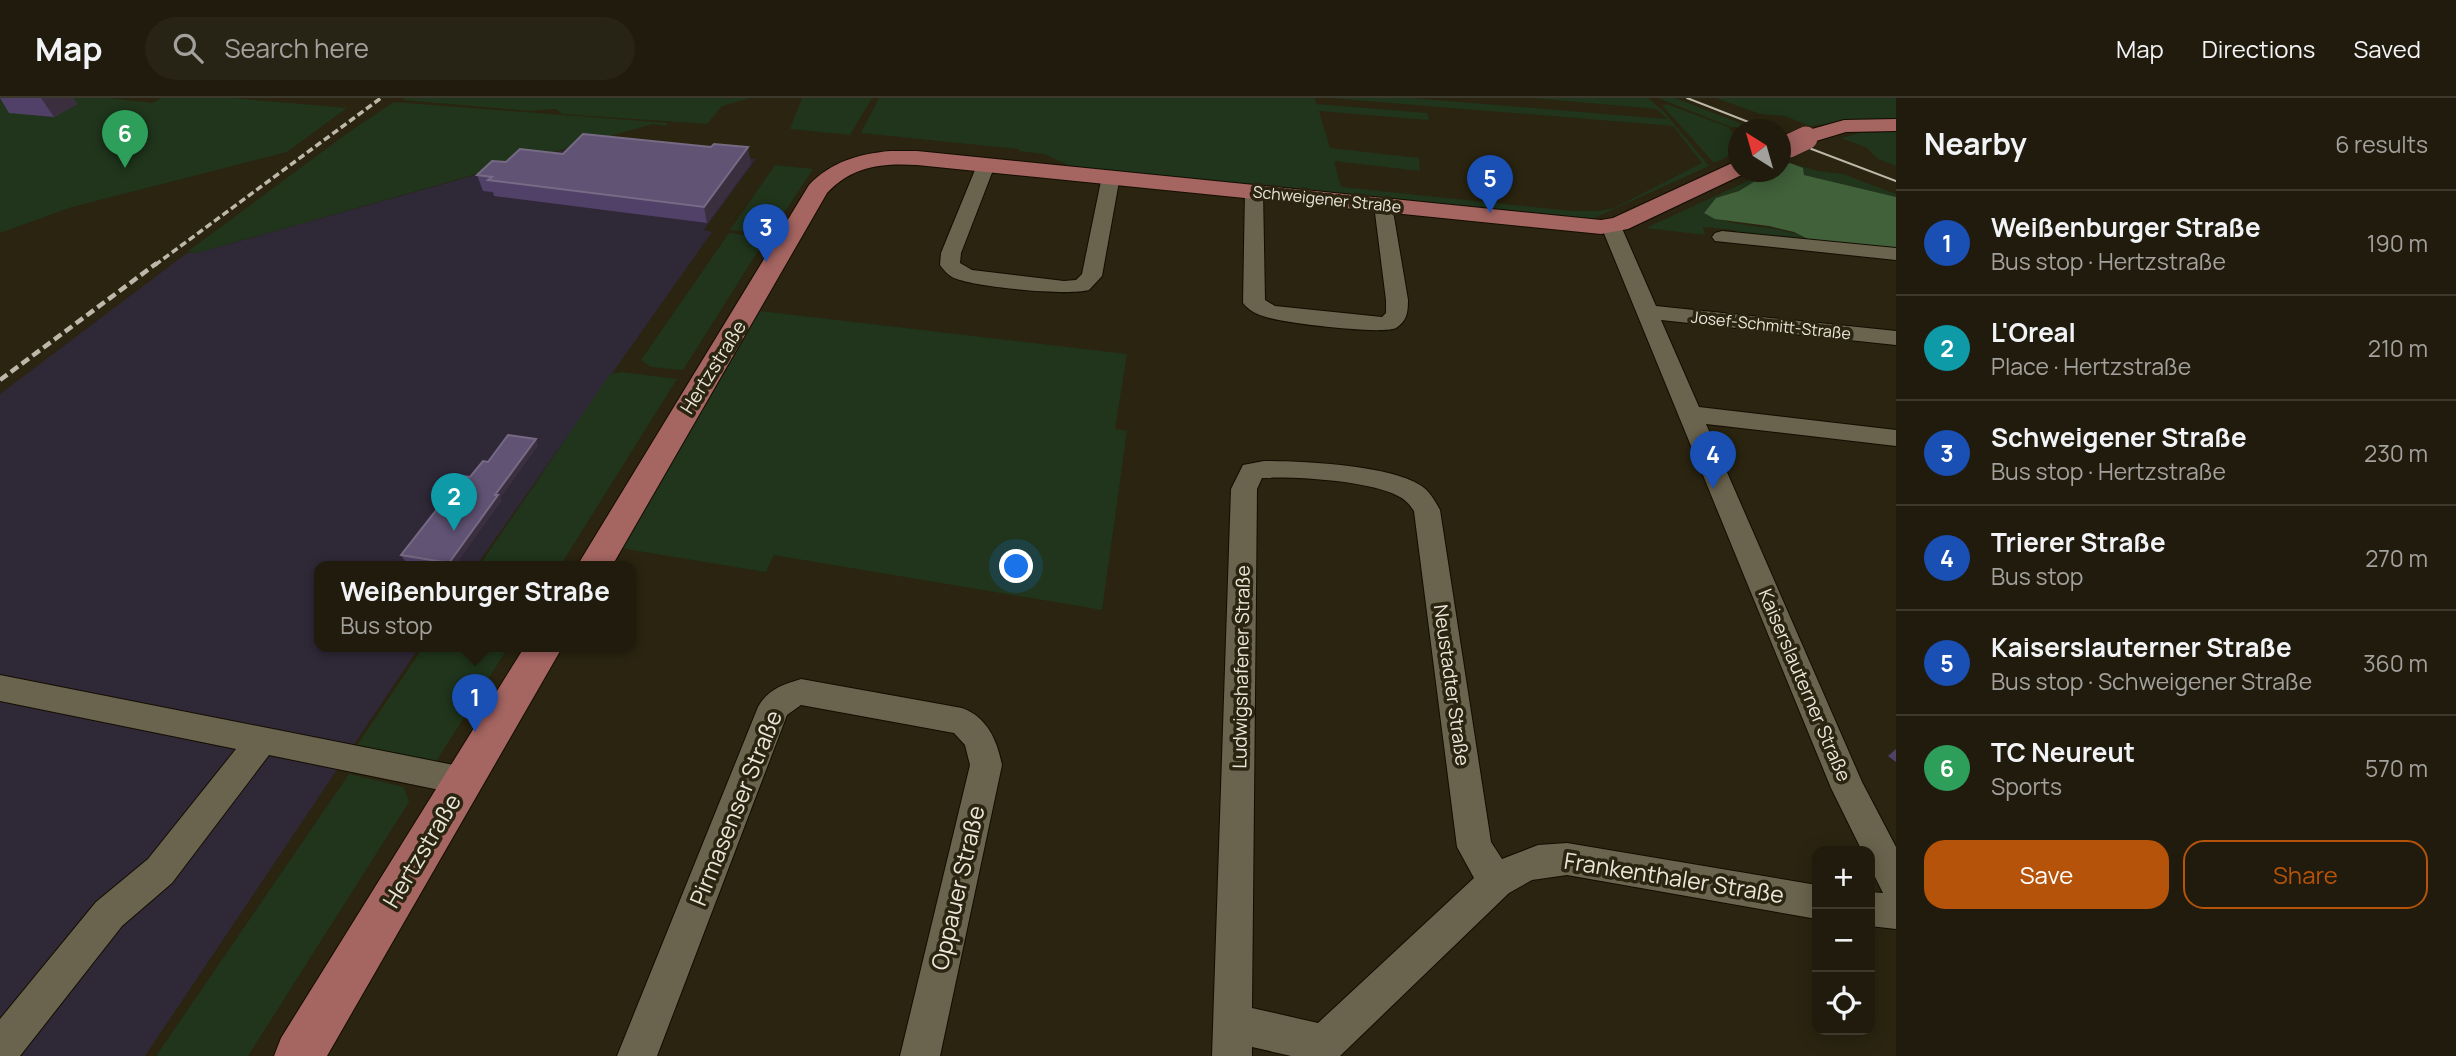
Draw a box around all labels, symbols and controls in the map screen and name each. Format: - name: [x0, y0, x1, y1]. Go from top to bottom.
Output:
- search box: [145, 17, 635, 80]
- text: Map: [35, 26, 103, 71]
- icon: search: [169, 29, 207, 67]
- text: Search here: [225, 30, 369, 66]
- text: Map: [2116, 32, 2164, 65]
- text: Directions: [2202, 32, 2315, 65]
- text: Saved: [2353, 32, 2421, 65]
- pin: 6: [102, 110, 148, 168]
- north arrow: [1728, 119, 1791, 182]
- text: Nearby: [1924, 123, 2027, 164]
- text: 6 results: [2335, 128, 2428, 160]
- pin: 5: [1467, 155, 1513, 213]
- street label: Schweigener Straße: [1252, 180, 1402, 218]
- pin: 3: [743, 204, 789, 262]
- text: Weißenburger Straße: [1991, 209, 2261, 245]
- text: 1: [1942, 227, 1952, 259]
- text: 190 m: [2367, 227, 2428, 259]
- text: Bus stop · Hertzstraße: [1991, 245, 2226, 277]
- street label: Josef-Schmitt-Straße: [1690, 306, 1852, 344]
- text: L'Oreal: [1991, 314, 2076, 350]
- street label: Hertzstraße: [674, 315, 752, 419]
- text: 2: [1940, 332, 1954, 364]
- text: 210 m: [2368, 332, 2428, 364]
- text: Place · Hertzstraße: [1991, 350, 2191, 382]
- text: Schweigener Straße: [1991, 419, 2247, 455]
- pin: 4: [1690, 431, 1736, 489]
- text: 3: [1940, 437, 1954, 469]
- text: 230 m: [2364, 437, 2428, 469]
- text: Bus stop · Hertzstraße: [1991, 455, 2226, 487]
- pin: 2: [431, 473, 477, 531]
- text: Trierer Straße: [1991, 524, 2166, 560]
- text: 4: [1940, 542, 1954, 574]
- text: 270 m: [2365, 542, 2428, 574]
- your location: [999, 549, 1033, 583]
- text: Bus stop: [1991, 560, 2083, 592]
- popup: [314, 561, 636, 652]
- street label: Ludwigshafener Straße: [1226, 565, 1256, 769]
- text: Weißenburger Straße: [340, 573, 610, 609]
- street label: Kaiserslauterner Straße: [1753, 585, 1857, 785]
- street label: Neustadter Straße: [1428, 603, 1476, 767]
- text: Bus stop: [340, 609, 433, 641]
- text: Kaiserslauterner Straße: [1991, 629, 2292, 665]
- text: 5: [1940, 647, 1954, 679]
- text: 360 m: [2363, 647, 2428, 679]
- text: Bus stop · Schweigener Straße: [1991, 665, 2312, 697]
- pin: 1: [452, 674, 498, 732]
- street label: Pirmasenser Straße: [681, 705, 789, 910]
- text: TC Neureut: [1991, 734, 2135, 770]
- text: 6: [1940, 752, 1954, 784]
- text: 570 m: [2365, 752, 2428, 784]
- text: Sports: [1991, 770, 2062, 802]
- street label: Hertzstraße: [374, 787, 468, 914]
- street label: Oppauer Straße: [923, 802, 991, 973]
- button: Save: [1924, 840, 2169, 909]
- button: Share: [2183, 840, 2428, 909]
- street label: Frankenthaler Straße: [1562, 844, 1786, 910]
- map controls: [1812, 846, 1875, 1035]
- button: +: [1812, 846, 1875, 909]
- button: −: [1812, 909, 1875, 972]
- button: locate: [1812, 972, 1875, 1035]

